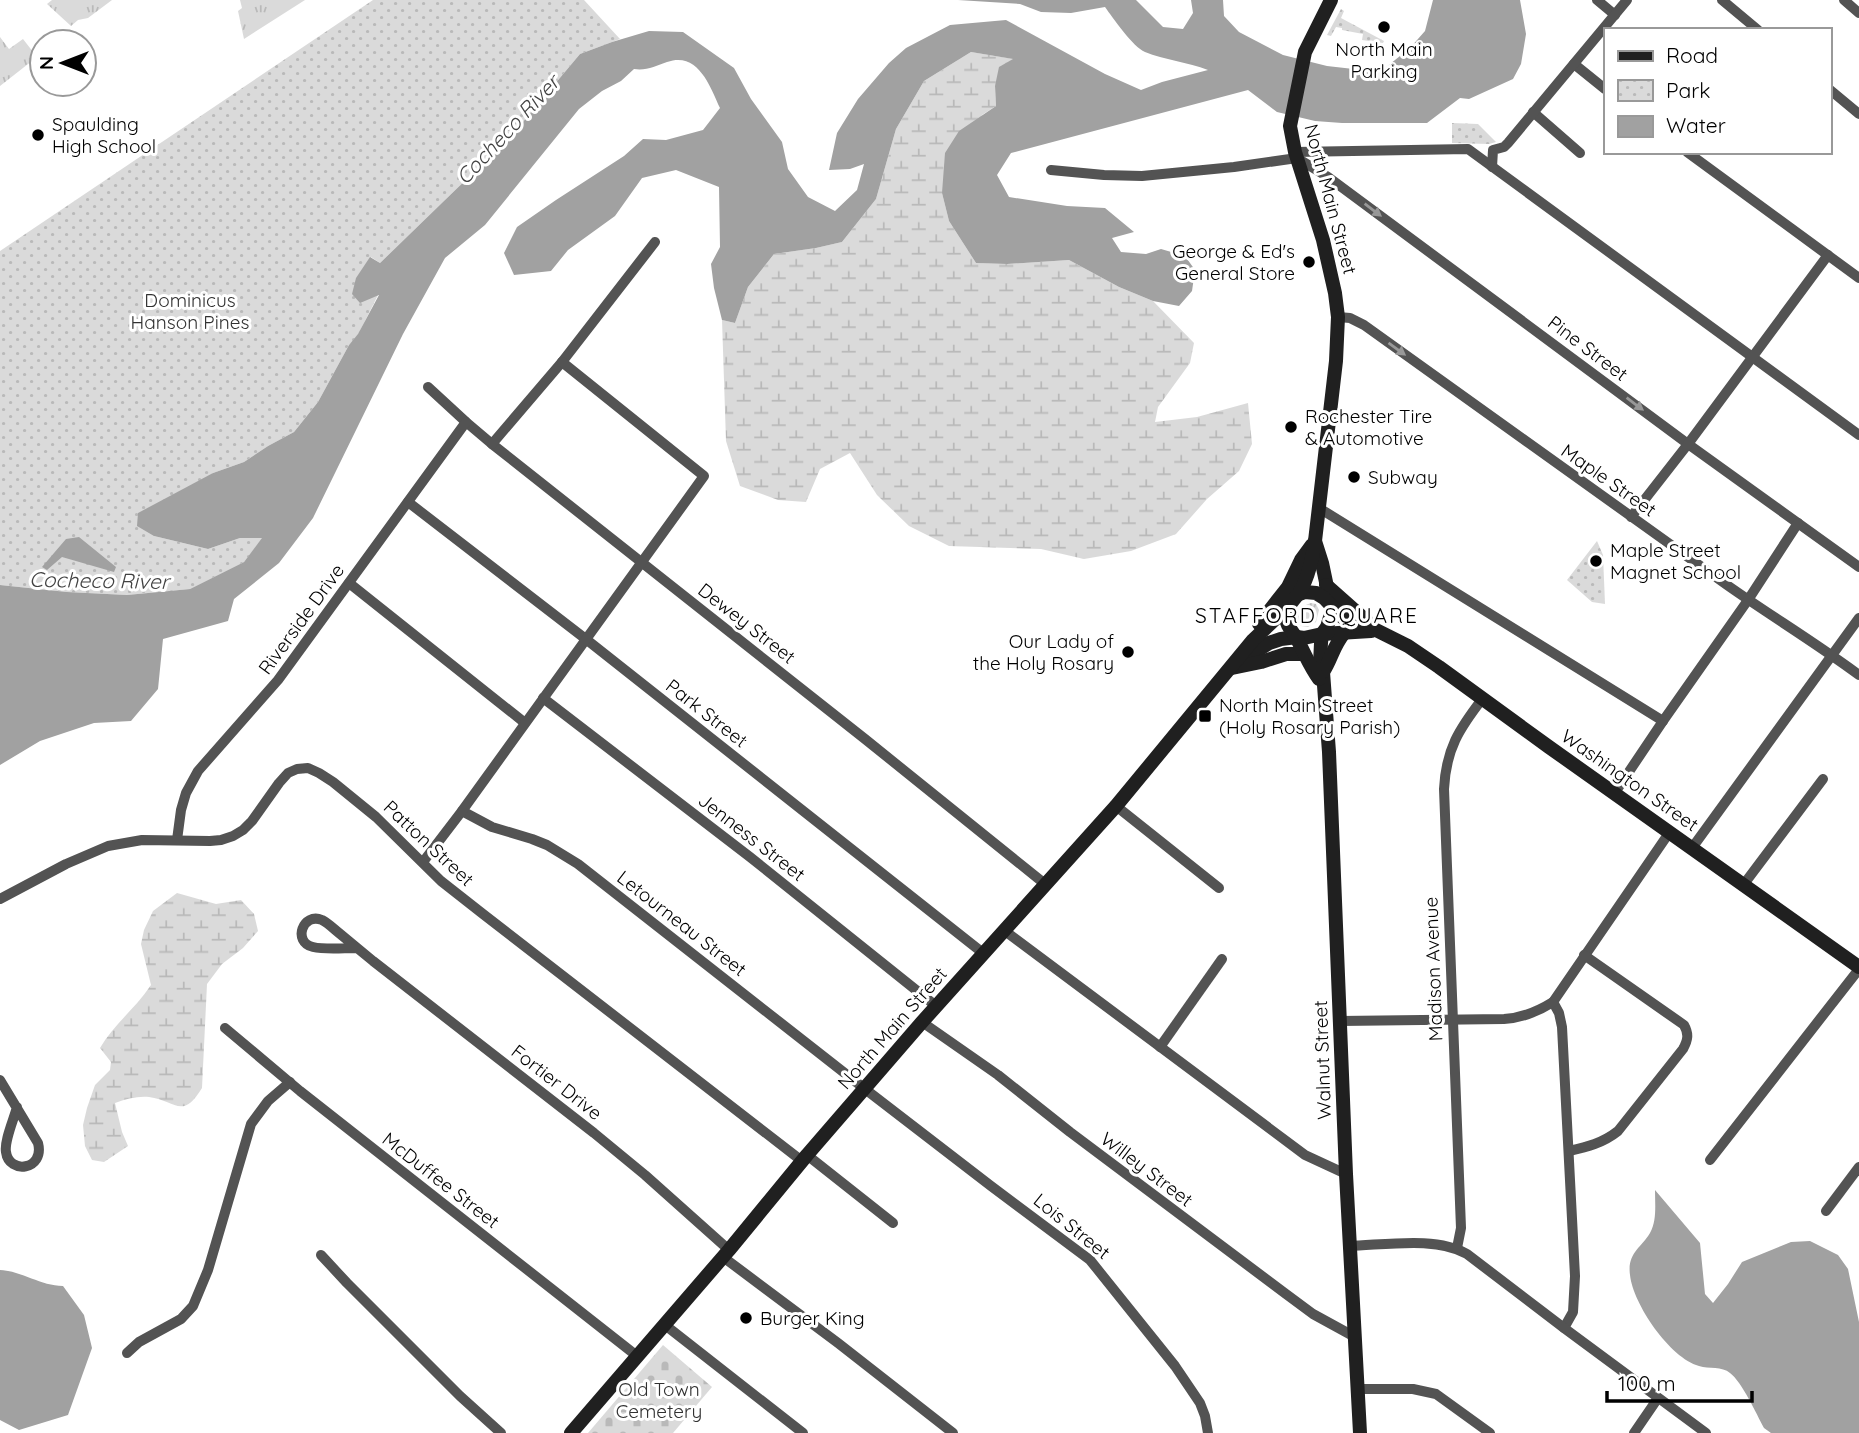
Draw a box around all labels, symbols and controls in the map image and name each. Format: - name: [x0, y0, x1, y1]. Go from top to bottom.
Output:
- marker: North Main Parking: [1376, 19, 1392, 35]
- north arrow: [28, 28, 98, 98]
- legend: [1604, 28, 1831, 154]
- place label: North Main Parking: [1335, 37, 1433, 83]
- text: Road: [1666, 42, 1718, 68]
- text: N: [34, 56, 58, 70]
- water label: Cocheco River: [450, 67, 566, 189]
- text: Park: [1666, 77, 1710, 103]
- place label: Spaulding High School: [52, 112, 156, 158]
- text: Water: [1666, 112, 1726, 138]
- street label: North Main Street: [1299, 121, 1363, 277]
- marker: Spaulding High School: [30, 127, 46, 143]
- one-way arrow: [1364, 203, 1382, 217]
- place label: George & Ed's General Store: [1172, 239, 1295, 285]
- marker: George & Ed's General Store: [1301, 254, 1317, 270]
- park label: Dominicus Hanson Pines: [131, 288, 249, 334]
- street label: Pine Street: [1543, 310, 1633, 386]
- one-way arrow: [1388, 341, 1406, 355]
- one-way arrow: [1626, 397, 1644, 411]
- place label: Rochester Tire & Automotive: [1305, 404, 1432, 450]
- marker: Rochester Tire & Automotive: [1283, 419, 1299, 435]
- street label: Maple Street: [1557, 438, 1661, 522]
- place label: Subway: [1368, 465, 1438, 489]
- marker: Subway: [1346, 469, 1362, 485]
- place label: Maple Street Magnet School: [1610, 538, 1741, 584]
- marker: Maple Street Magnet School: [1588, 553, 1604, 569]
- street label: Riverside Drive: [253, 559, 349, 679]
- water label: Cocheco River: [29, 566, 172, 594]
- street label: Dewey Street: [693, 577, 801, 669]
- district label: STAFFORD SQUARE: [1195, 602, 1419, 628]
- place label: Our Lady of the Holy Rosary: [973, 629, 1114, 675]
- marker: Our Lady of the Holy Rosary: [1120, 644, 1136, 660]
- street label: Park Street: [661, 674, 753, 752]
- place label: North Main Street (Holy Rosary Parish): [1219, 693, 1400, 739]
- marker: North Main Street (Holy Rosary Parish): [1197, 708, 1213, 724]
- street label: Washington Street: [1557, 724, 1703, 836]
- street label: Jenness Street: [694, 788, 810, 886]
- street label: Patton Street: [379, 795, 479, 891]
- street label: Letourneau Street: [612, 865, 752, 981]
- street label: Madison Avenue: [1418, 896, 1448, 1042]
- street label: North Main Street: [832, 962, 952, 1094]
- street label: Walnut Street: [1308, 1000, 1336, 1120]
- street label: Fortier Drive: [507, 1039, 607, 1125]
- street label: Willey Street: [1096, 1126, 1198, 1212]
- street label: McDuffee Street: [378, 1127, 504, 1233]
- street label: Lois Street: [1029, 1188, 1115, 1264]
- place label: Burger King: [760, 1306, 865, 1330]
- marker: Burger King: [738, 1310, 754, 1326]
- scale bar: [1607, 1360, 1752, 1404]
- text: 100 m: [1618, 1370, 1676, 1396]
- park label: Old Town Cemetery: [616, 1377, 702, 1423]

